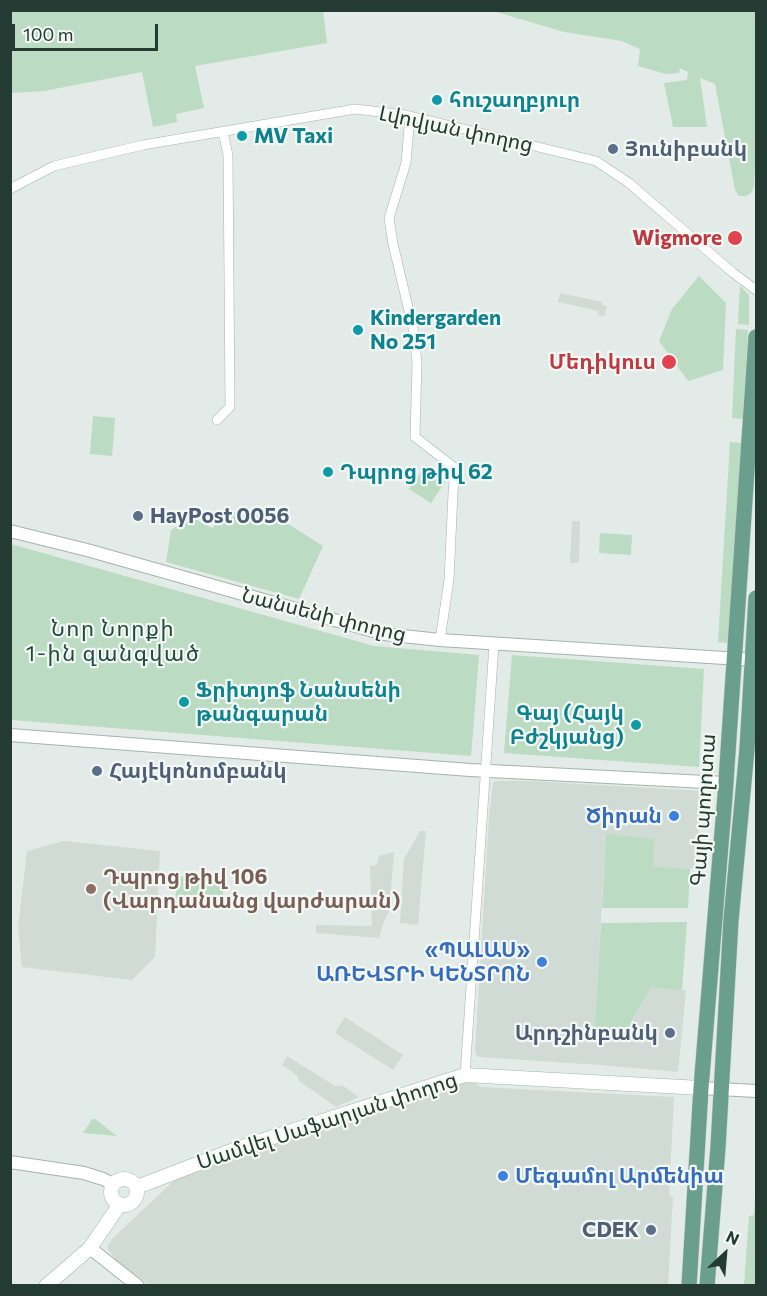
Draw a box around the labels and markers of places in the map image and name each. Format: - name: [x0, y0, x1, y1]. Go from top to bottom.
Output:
- place label: հուշաղբյուր: [449, 87, 580, 113]
- marker: հուշաղբյուր: [430, 93, 444, 107]
- place label: MV Taxi: [254, 123, 333, 149]
- marker: MV Taxi: [235, 129, 249, 143]
- place label: Յունիբանկ: [625, 136, 747, 162]
- marker: Յունիբանկ: [606, 142, 620, 156]
- place label: Wigmore: [632, 225, 722, 251]
- marker: Wigmore: [726, 229, 744, 247]
- place label: Kindergarden No 251: [370, 305, 501, 355]
- marker: Kindergarden No 251: [351, 323, 365, 337]
- place label: Մեդիկուս: [549, 349, 656, 375]
- marker: Մեդիկուս: [660, 353, 678, 371]
- place label: Դպրոց թիվ 62: [340, 459, 493, 485]
- marker: Դպրոց թիվ 62: [321, 465, 335, 479]
- place label: HayPost 0056: [150, 503, 289, 529]
- marker: HayPost 0056: [131, 509, 145, 523]
- place label: Ֆրիտյոֆ Նանսենի թանգարան: [196, 677, 401, 727]
- marker: Ֆրիտյոֆ Նանսենի թանգարան: [177, 695, 191, 709]
- place label: Գայ (Հայկ Բժշկյանց): [510, 700, 624, 750]
- marker: Գայ (Հայկ Բժշկյանց): [629, 718, 643, 732]
- place label: Հայէկոնոմբանկ: [109, 758, 287, 784]
- marker: Հայէկոնոմբանկ: [90, 764, 104, 778]
- place label: Ծիրան: [586, 803, 662, 829]
- marker: Ծիրան: [667, 809, 681, 823]
- place label: Դպրոց թիվ 106 (Վարդանանց վարժարան): [103, 864, 400, 914]
- marker: Դպրոց թիվ 106 (Վարդանանց վարժարան): [84, 882, 98, 896]
- place label: «ՊԱԼԱՍ» ԱՌԵՎՏՐԻ ԿԵՆՏՐՈՆ: [316, 937, 530, 987]
- marker: «ՊԱԼԱՍ» ԱՌԵՎՏՐԻ ԿԵՆՏՐՈՆ: [535, 955, 549, 969]
- place label: Արդշինբանկ: [515, 1020, 658, 1046]
- marker: Արդշինբանկ: [663, 1026, 677, 1040]
- place label: Մեգամոլ Արմենիա: [515, 1163, 724, 1189]
- marker: Մեգամոլ Արմենիա: [496, 1169, 510, 1183]
- place label: CDEK: [582, 1217, 639, 1243]
- marker: CDEK: [644, 1223, 658, 1237]

